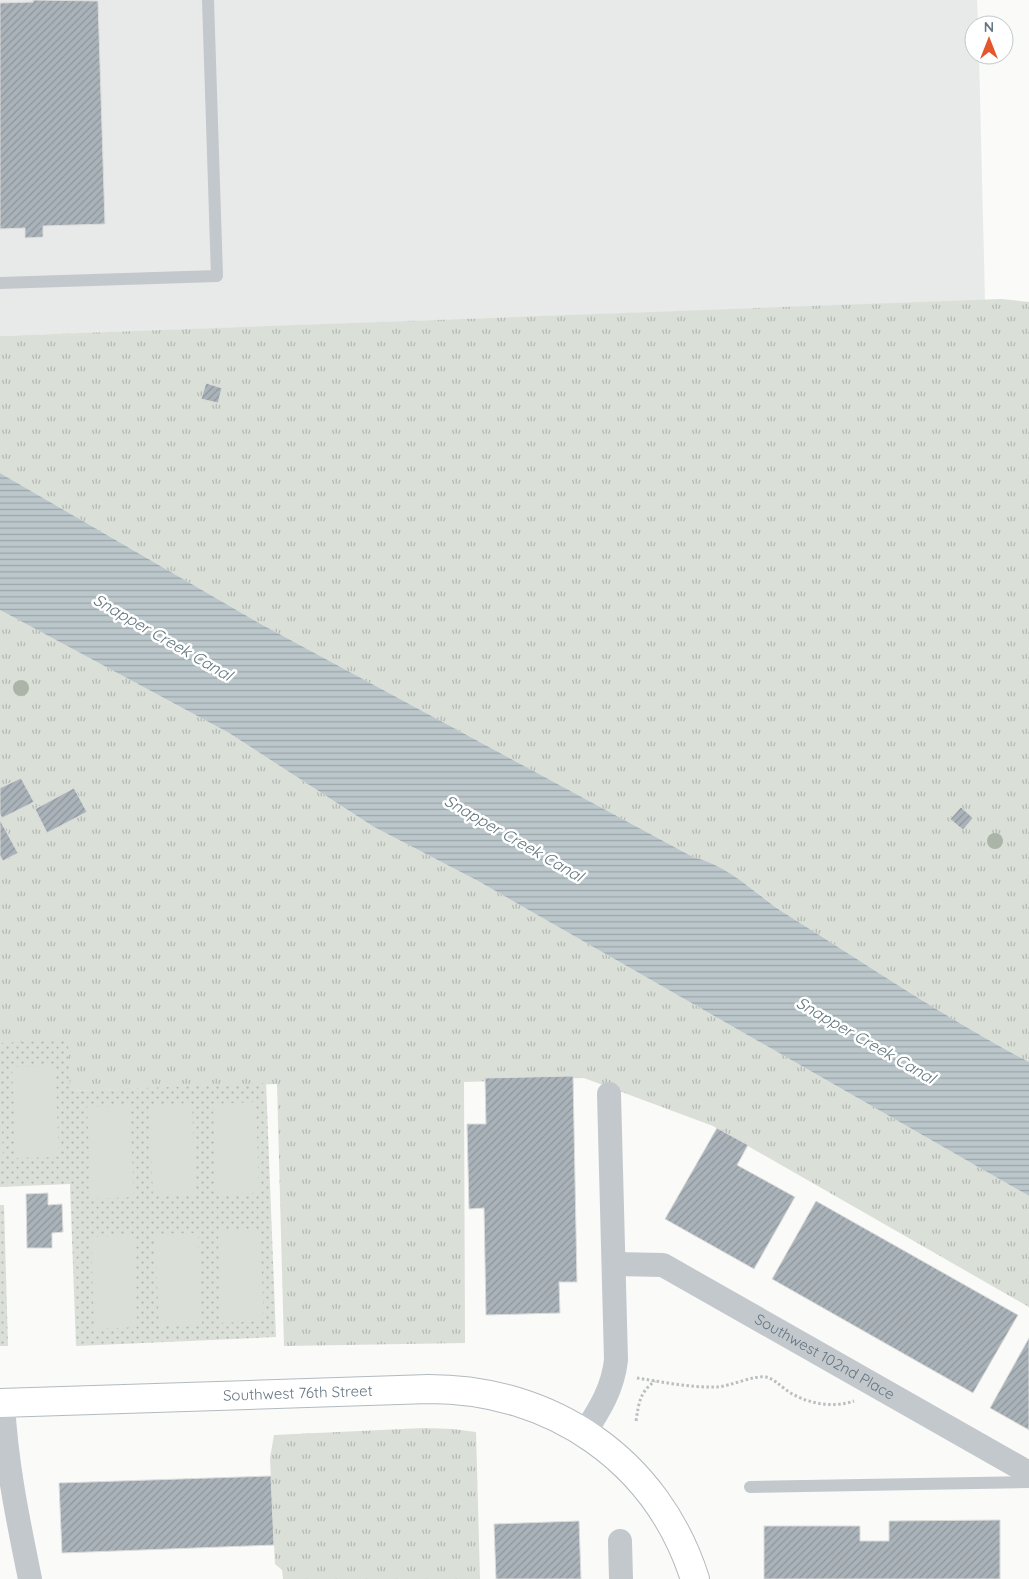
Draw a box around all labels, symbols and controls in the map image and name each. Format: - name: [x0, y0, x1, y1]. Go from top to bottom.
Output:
- north arrow: [964, 15, 1014, 65]
- text: N: [984, 18, 994, 36]
- water label: Snapper Creek Canal: [90, 589, 238, 686]
- water label: Snapper Creek Canal: [441, 790, 589, 887]
- water label: Snapper Creek Canal: [793, 992, 941, 1089]
- street label: Southwest 102nd Place: [752, 1309, 898, 1404]
- street label: Southwest 76th Street: [223, 1381, 373, 1405]

